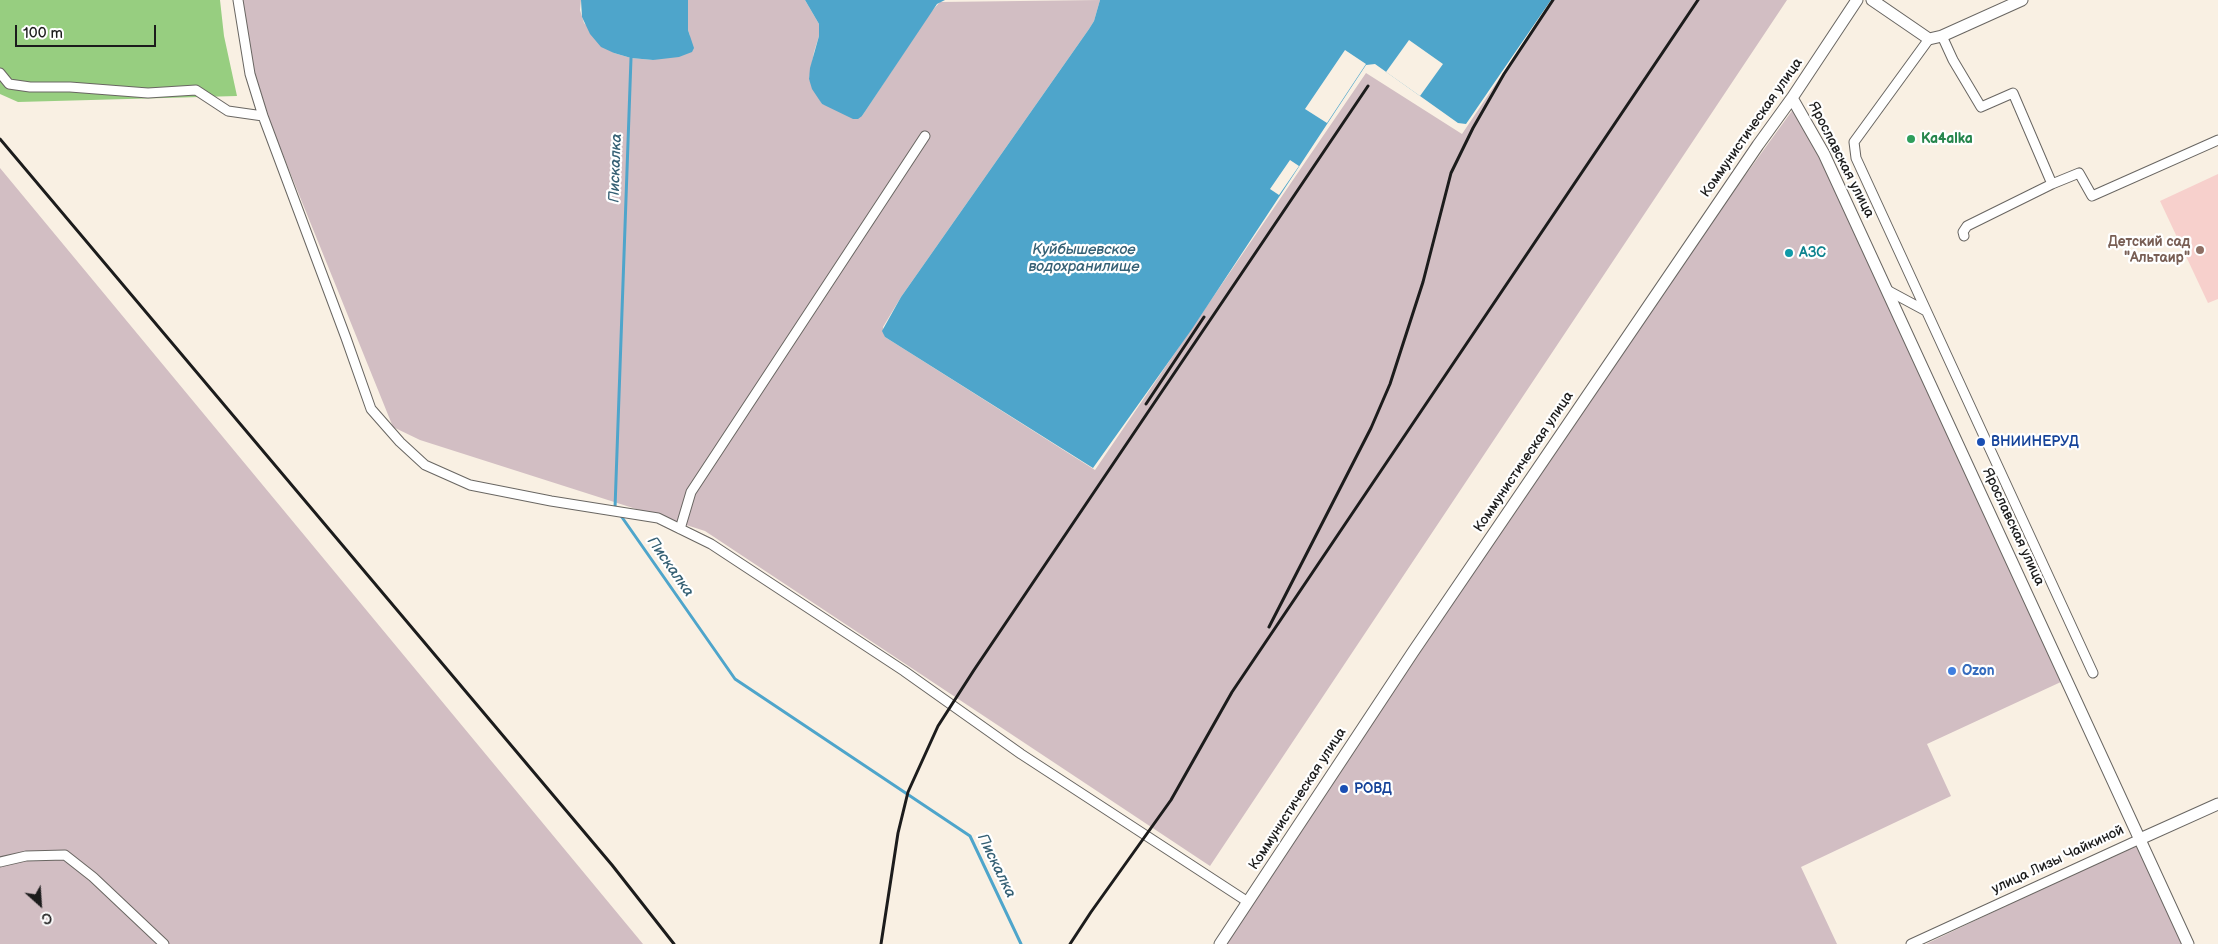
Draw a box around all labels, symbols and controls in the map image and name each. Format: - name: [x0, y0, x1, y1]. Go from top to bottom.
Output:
- scale bar: [18, 15, 159, 47]
- text: 100 m: [23, 24, 63, 43]
- street label: Коммунистическая улица: [1698, 55, 1806, 201]
- street label: Ярославская улица: [1804, 99, 1878, 221]
- place label: Ka4alka: [1921, 131, 1973, 147]
- water label: Пискалка: [606, 133, 626, 203]
- marker: Ka4alka: [1905, 133, 1917, 145]
- place label: Детский сад "Альтаир": [2108, 234, 2190, 266]
- water label: Куйбышевское водохранилище: [1028, 241, 1140, 276]
- marker: Детский сад "Альтаир": [2194, 244, 2206, 256]
- place label: АЗС: [1799, 245, 1826, 261]
- marker: АЗС: [1783, 247, 1795, 259]
- street label: Коммунистическая улица: [1471, 389, 1577, 535]
- place label: ВНИИНЕРУД: [1991, 434, 2079, 450]
- marker: ВНИИНЕРУД: [1975, 436, 1987, 448]
- street label: Ярославская улица: [1978, 465, 2048, 589]
- water label: Пискалка: [643, 533, 697, 601]
- place label: Ozon: [1962, 663, 1995, 679]
- marker: Ozon: [1946, 665, 1958, 677]
- street label: Коммунистическая улица: [1246, 725, 1350, 873]
- place label: РОВД: [1354, 781, 1392, 797]
- marker: РОВД: [1338, 783, 1350, 795]
- street label: улица Лизы Чайкиной: [1989, 822, 2127, 898]
- water label: Пискалка: [973, 831, 1019, 901]
- north arrow: [15, 879, 65, 929]
- text: С: [39, 908, 55, 928]

